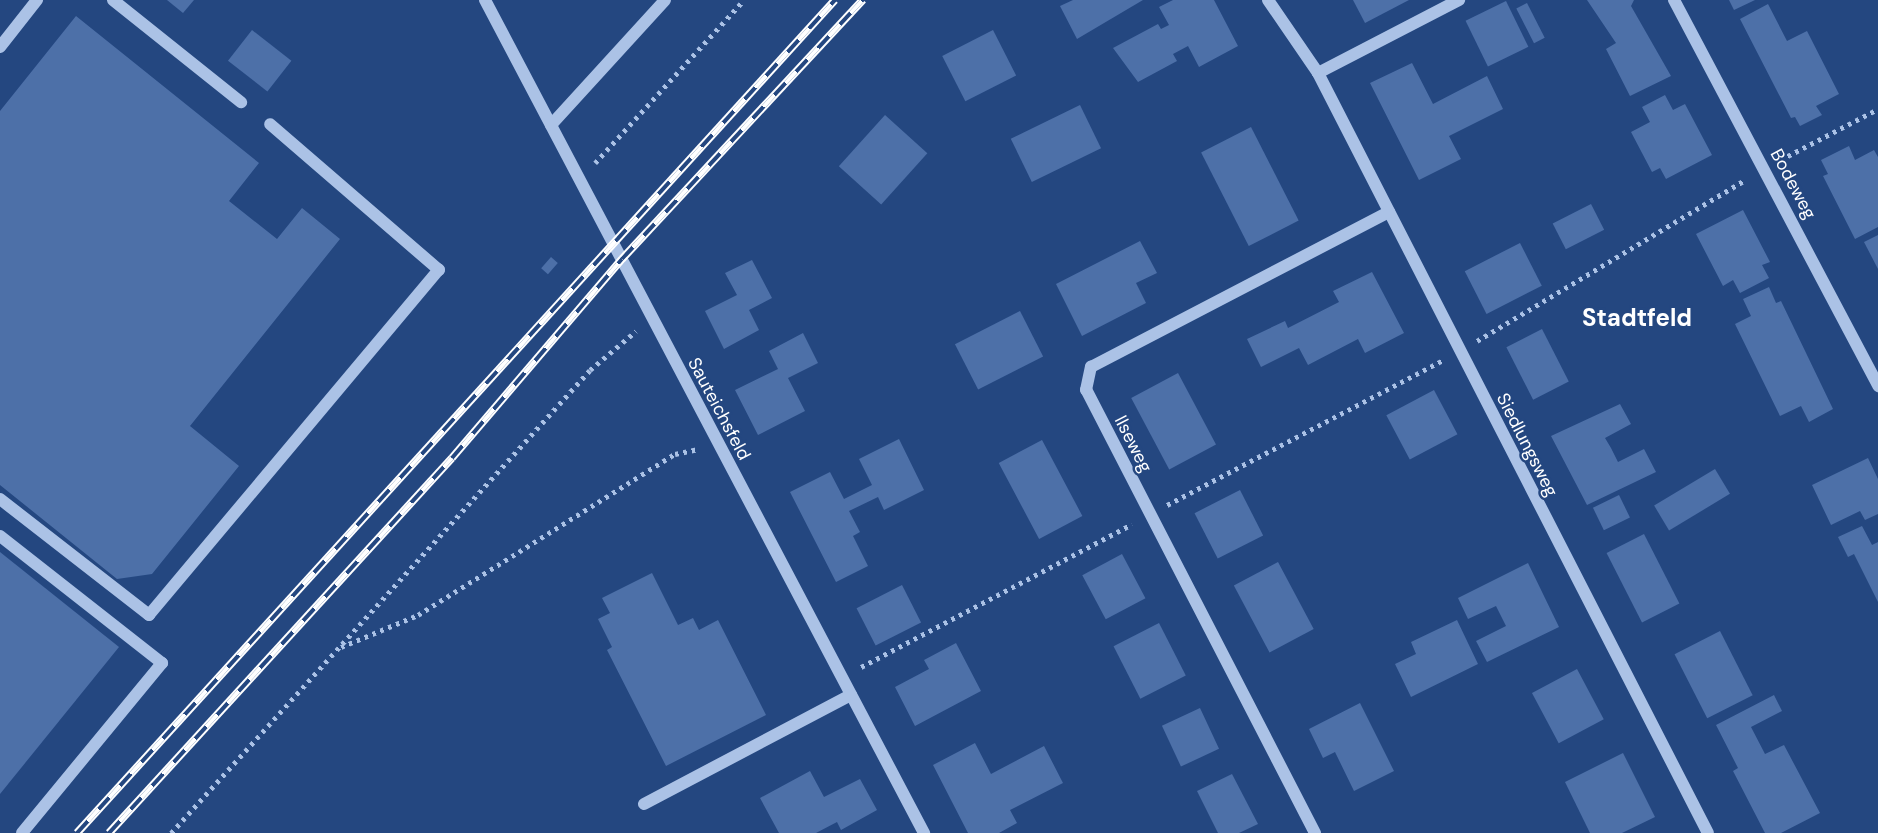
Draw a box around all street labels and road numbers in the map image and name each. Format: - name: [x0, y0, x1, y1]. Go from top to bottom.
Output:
- street label: Bodeweg: [1766, 145, 1820, 223]
- street label: Sauteichsfeld: [683, 354, 755, 464]
- street label: Siedlungsweg: [1492, 390, 1562, 500]
- street label: Ilseweg: [1110, 412, 1156, 476]

